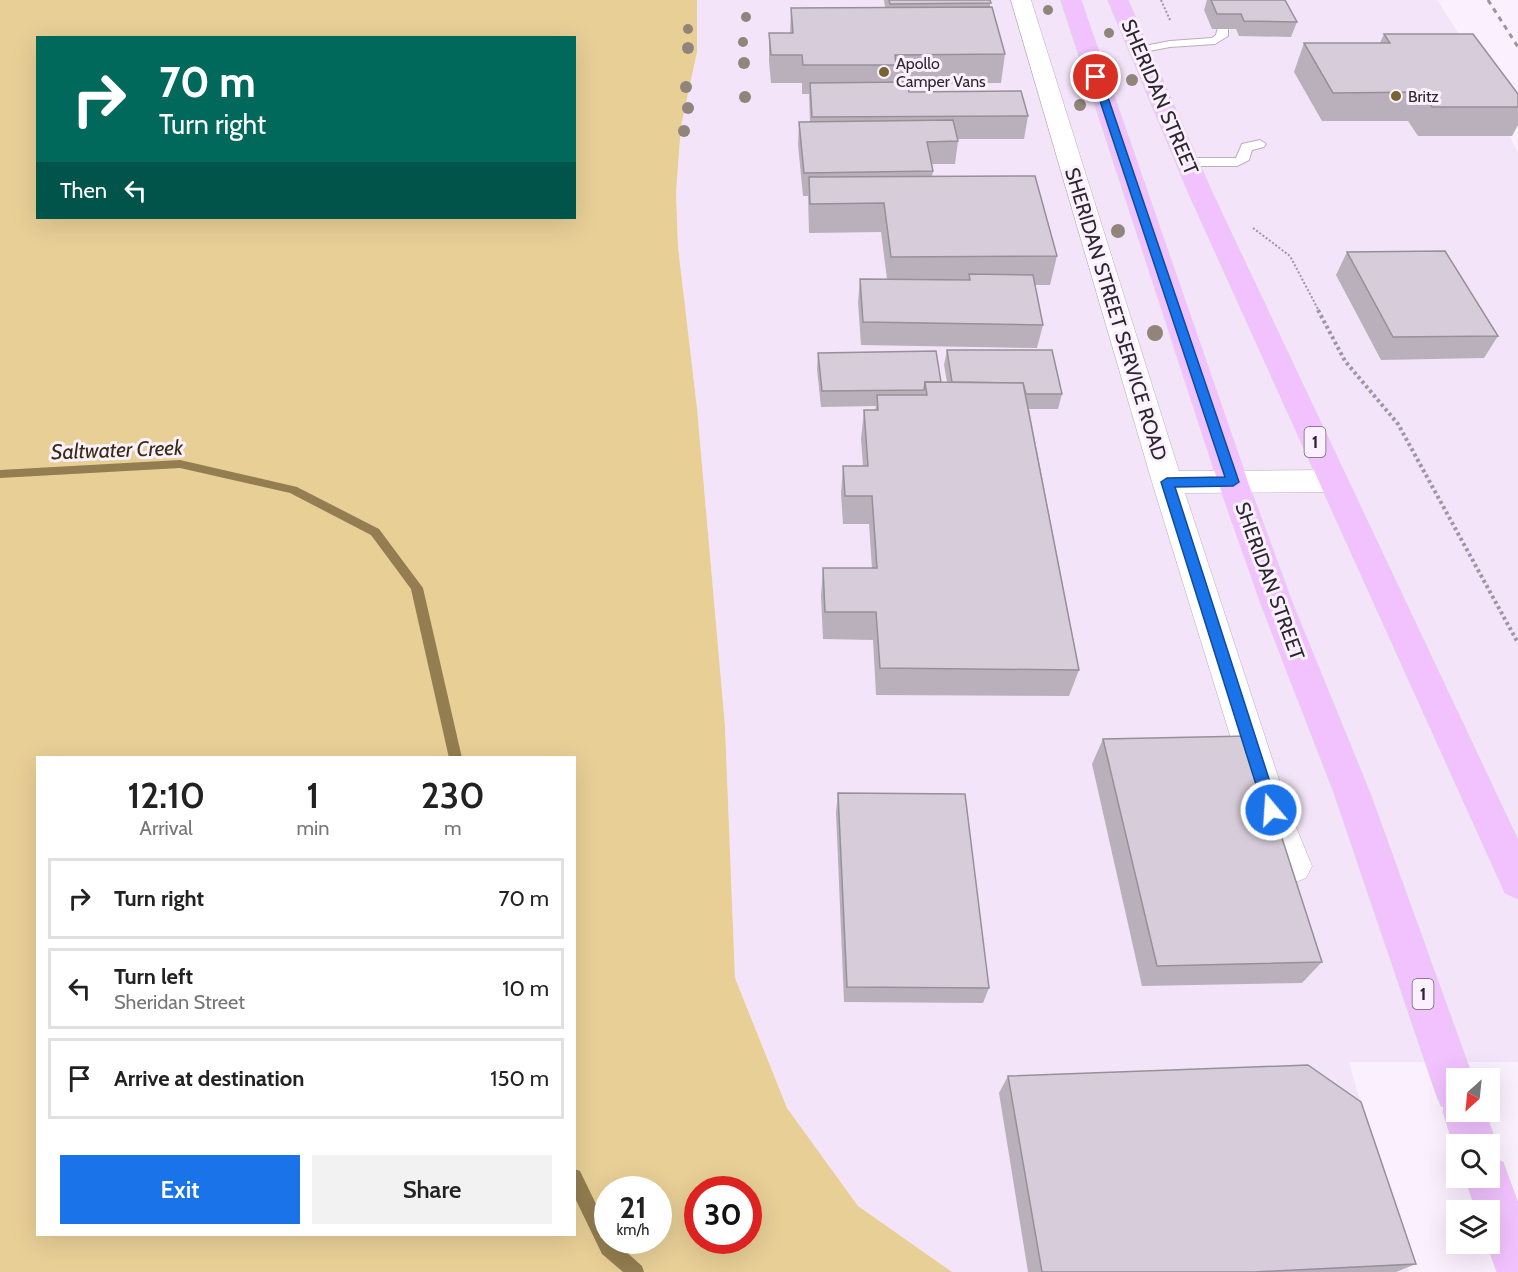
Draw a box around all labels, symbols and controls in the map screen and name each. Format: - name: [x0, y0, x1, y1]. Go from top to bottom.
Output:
- street label: SHERIDAN STREET: [1116, 16, 1204, 179]
- pin: [1070, 51, 1121, 102]
- place label: Apollo Camper Vans: [896, 54, 986, 91]
- text: 70 m: [159, 56, 256, 108]
- icon: right: [60, 60, 138, 138]
- icon: arrive: [1079, 60, 1112, 93]
- marker: Apollo Camper Vans: [877, 65, 891, 79]
- place label: Britz: [1408, 87, 1439, 106]
- marker: Britz: [1389, 89, 1403, 103]
- text: Turn right: [159, 108, 266, 141]
- street label: SHERIDAN STREET SERVICE ROAD: [1060, 165, 1172, 463]
- icon: left: [119, 174, 152, 207]
- text: Then: [60, 177, 107, 204]
- road number: 1: [1304, 427, 1326, 457]
- water label: Saltwater Creek: [51, 435, 184, 464]
- street label: SHERIDAN STREET: [1230, 499, 1310, 664]
- text: 12:10: [127, 773, 205, 817]
- text: 1: [307, 773, 319, 817]
- text: 230: [421, 773, 485, 817]
- position arrow: [1239, 778, 1303, 842]
- text: Arrival: [140, 816, 193, 840]
- text: min: [296, 816, 329, 840]
- text: m: [444, 816, 461, 840]
- icon: right: [63, 882, 96, 915]
- text: Turn right: [114, 885, 204, 912]
- text: 70 m: [499, 885, 549, 912]
- text: Turn left: [114, 963, 193, 990]
- icon: left: [63, 972, 96, 1005]
- text: 10 m: [502, 975, 549, 1002]
- road number: 1: [1412, 979, 1434, 1009]
- text: Sheridan Street: [114, 990, 245, 1014]
- icon: arrive: [63, 1062, 96, 1095]
- text: Arrive at destination: [114, 1065, 304, 1092]
- text: 150 m: [490, 1065, 549, 1092]
- north arrow: [1446, 1068, 1500, 1122]
- map controls: [1446, 1068, 1500, 1254]
- button: search: [1446, 1134, 1500, 1188]
- button: Exit: [60, 1155, 300, 1224]
- button: Share: [312, 1155, 552, 1224]
- speed limit sign: 30: [684, 1176, 762, 1254]
- text: 21: [620, 1189, 646, 1226]
- button: layers: [1446, 1200, 1500, 1254]
- text: km/h: [617, 1221, 649, 1239]

